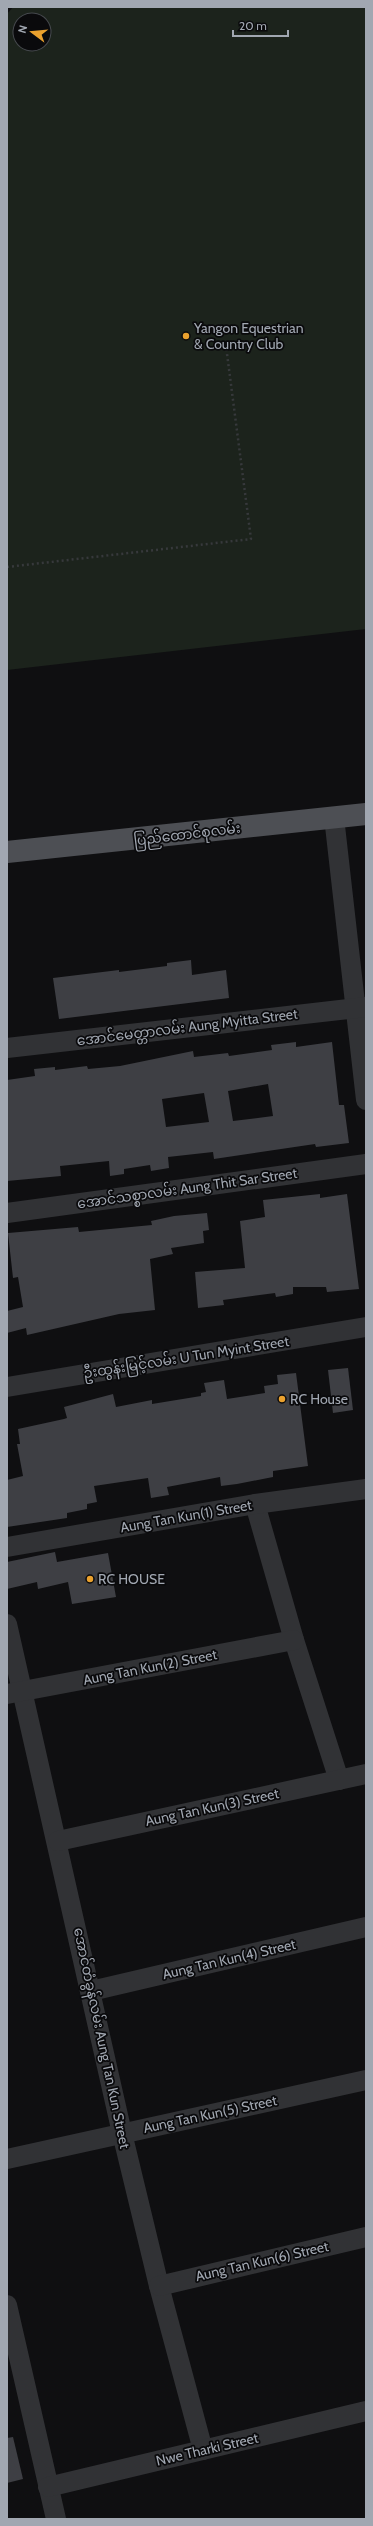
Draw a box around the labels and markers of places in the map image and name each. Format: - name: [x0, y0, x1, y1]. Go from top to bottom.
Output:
- place label: Yangon Equestrian & Country Club: [193, 319, 304, 353]
- marker: Yangon Equestrian & Country Club: [181, 331, 191, 341]
- place label: RC House: [290, 1390, 348, 1408]
- marker: RC House: [277, 1394, 287, 1404]
- place label: RC HOUSE: [98, 1570, 165, 1588]
- marker: RC HOUSE: [85, 1574, 95, 1584]

